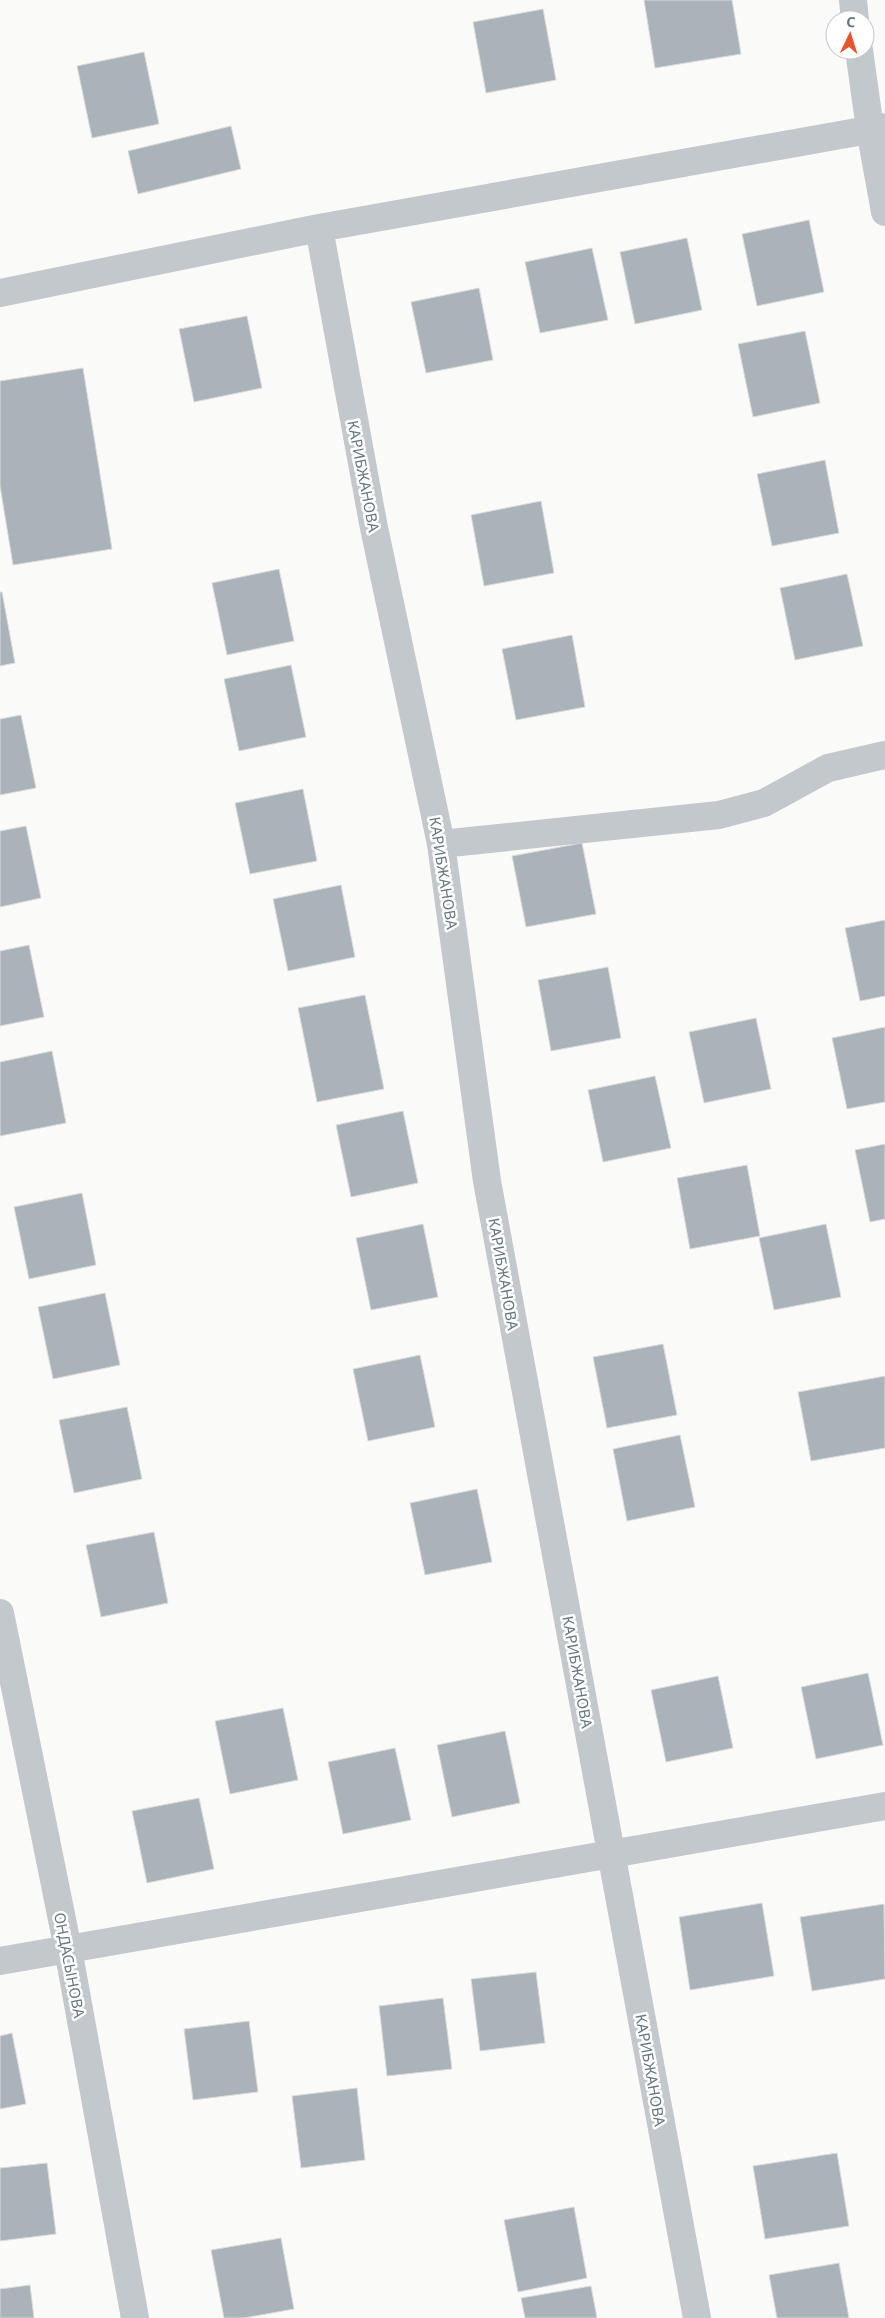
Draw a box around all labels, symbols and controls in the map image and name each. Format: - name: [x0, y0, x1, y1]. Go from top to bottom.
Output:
- north arrow: [825, 10, 875, 60]
- text: С: [846, 12, 856, 31]
- street label: КАРИБЖАНОВА: [343, 418, 385, 534]
- street label: КАРИБЖАНОВА: [425, 815, 463, 931]
- street label: КАРИБЖАНОВА: [484, 1216, 524, 1332]
- street label: КАРИБЖАНОВА: [558, 1614, 598, 1730]
- street label: ОНДАСЫНОВА: [50, 1911, 90, 2020]
- street label: КАРИБЖАНОВА: [631, 2012, 671, 2128]

